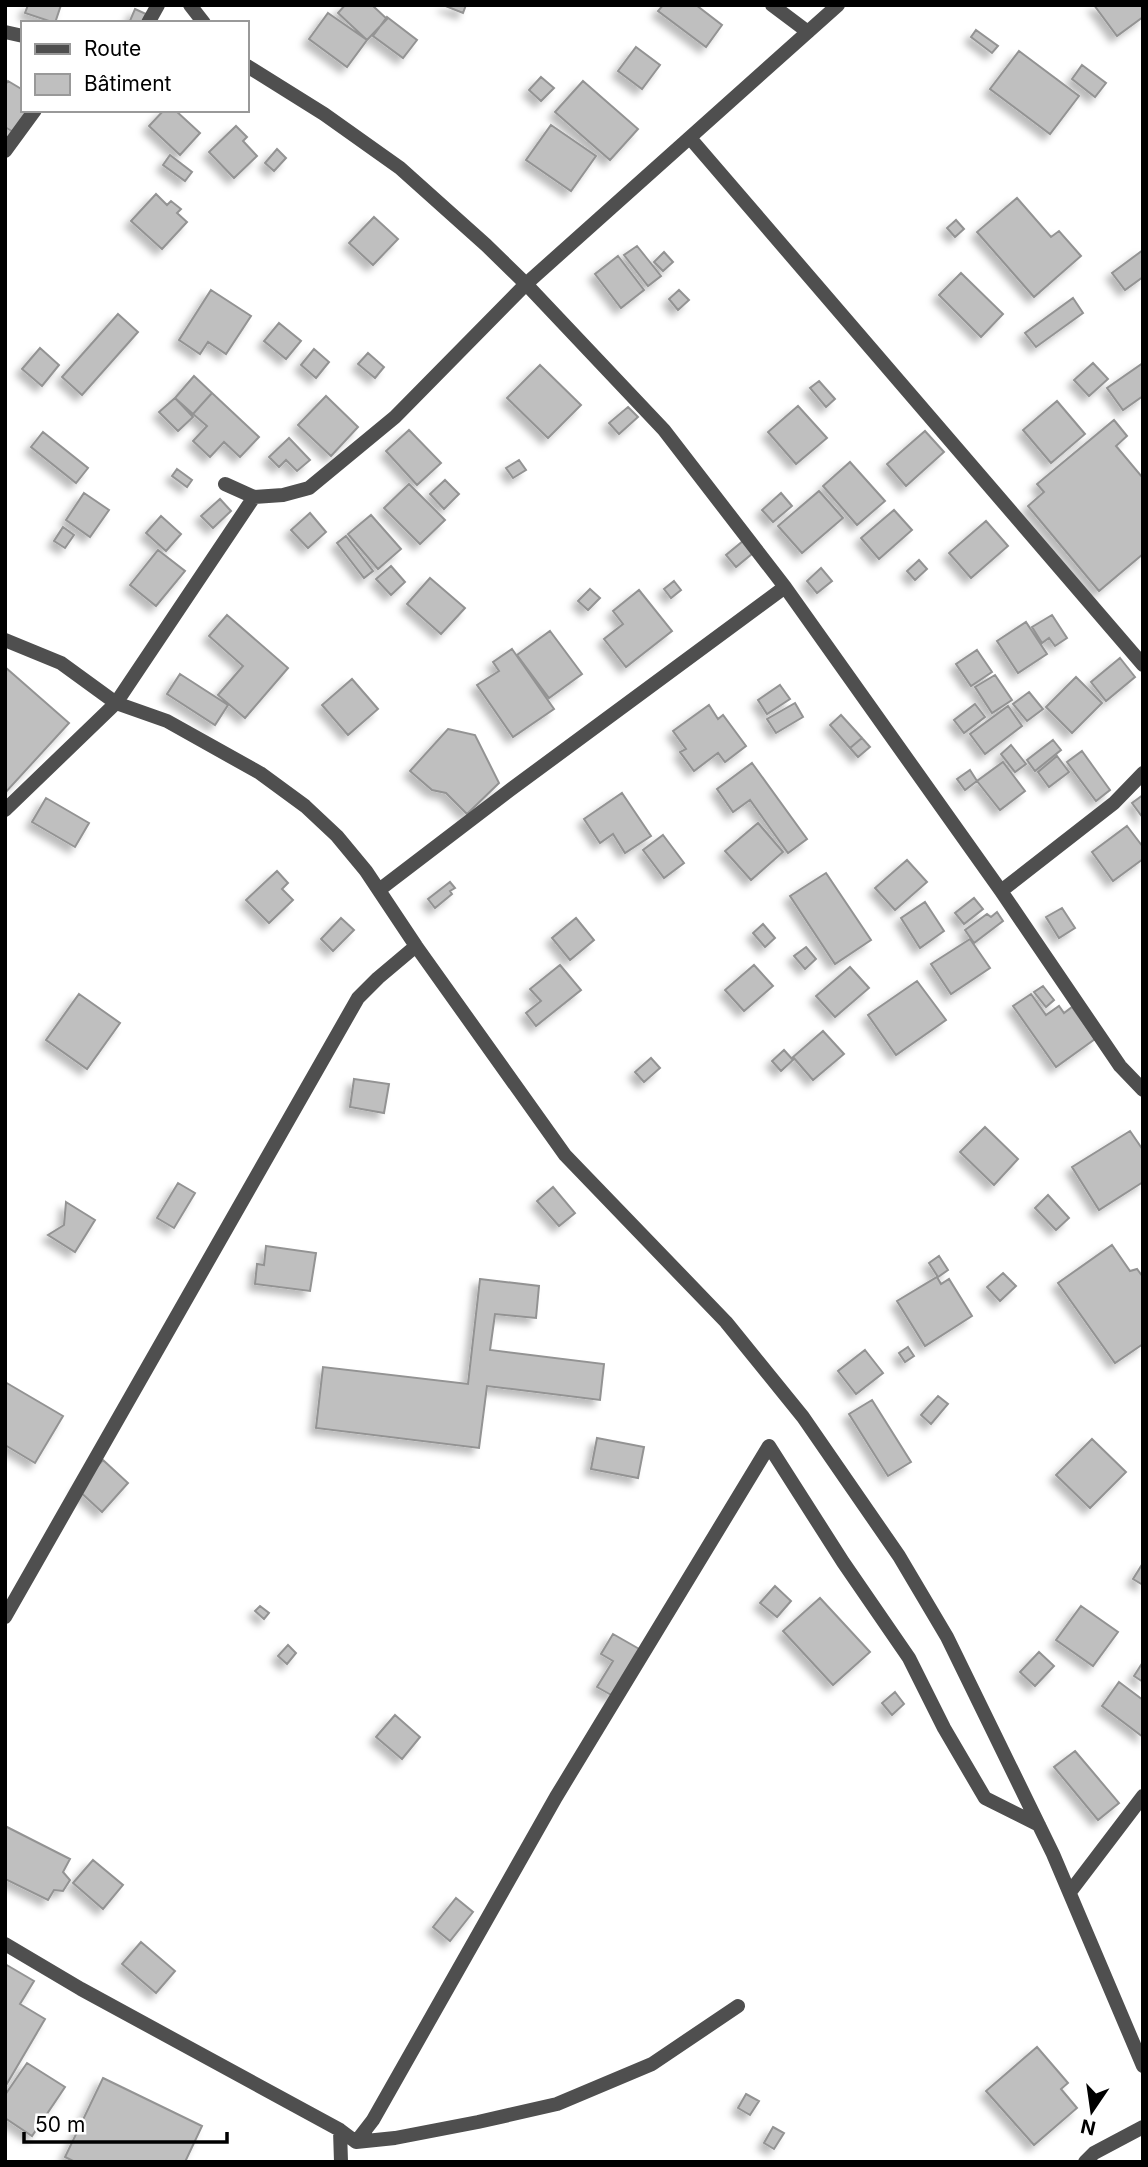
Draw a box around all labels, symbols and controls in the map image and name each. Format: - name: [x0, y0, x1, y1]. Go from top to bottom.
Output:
- legend: [21, 21, 248, 112]
- text: Route: [84, 36, 141, 61]
- text: Bâtiment: [84, 71, 172, 96]
- north arrow: [1057, 2076, 1127, 2146]
- scale bar: [24, 2100, 228, 2144]
- text: 50 m: [35, 2112, 85, 2137]
- text: N: [1079, 2114, 1098, 2140]

